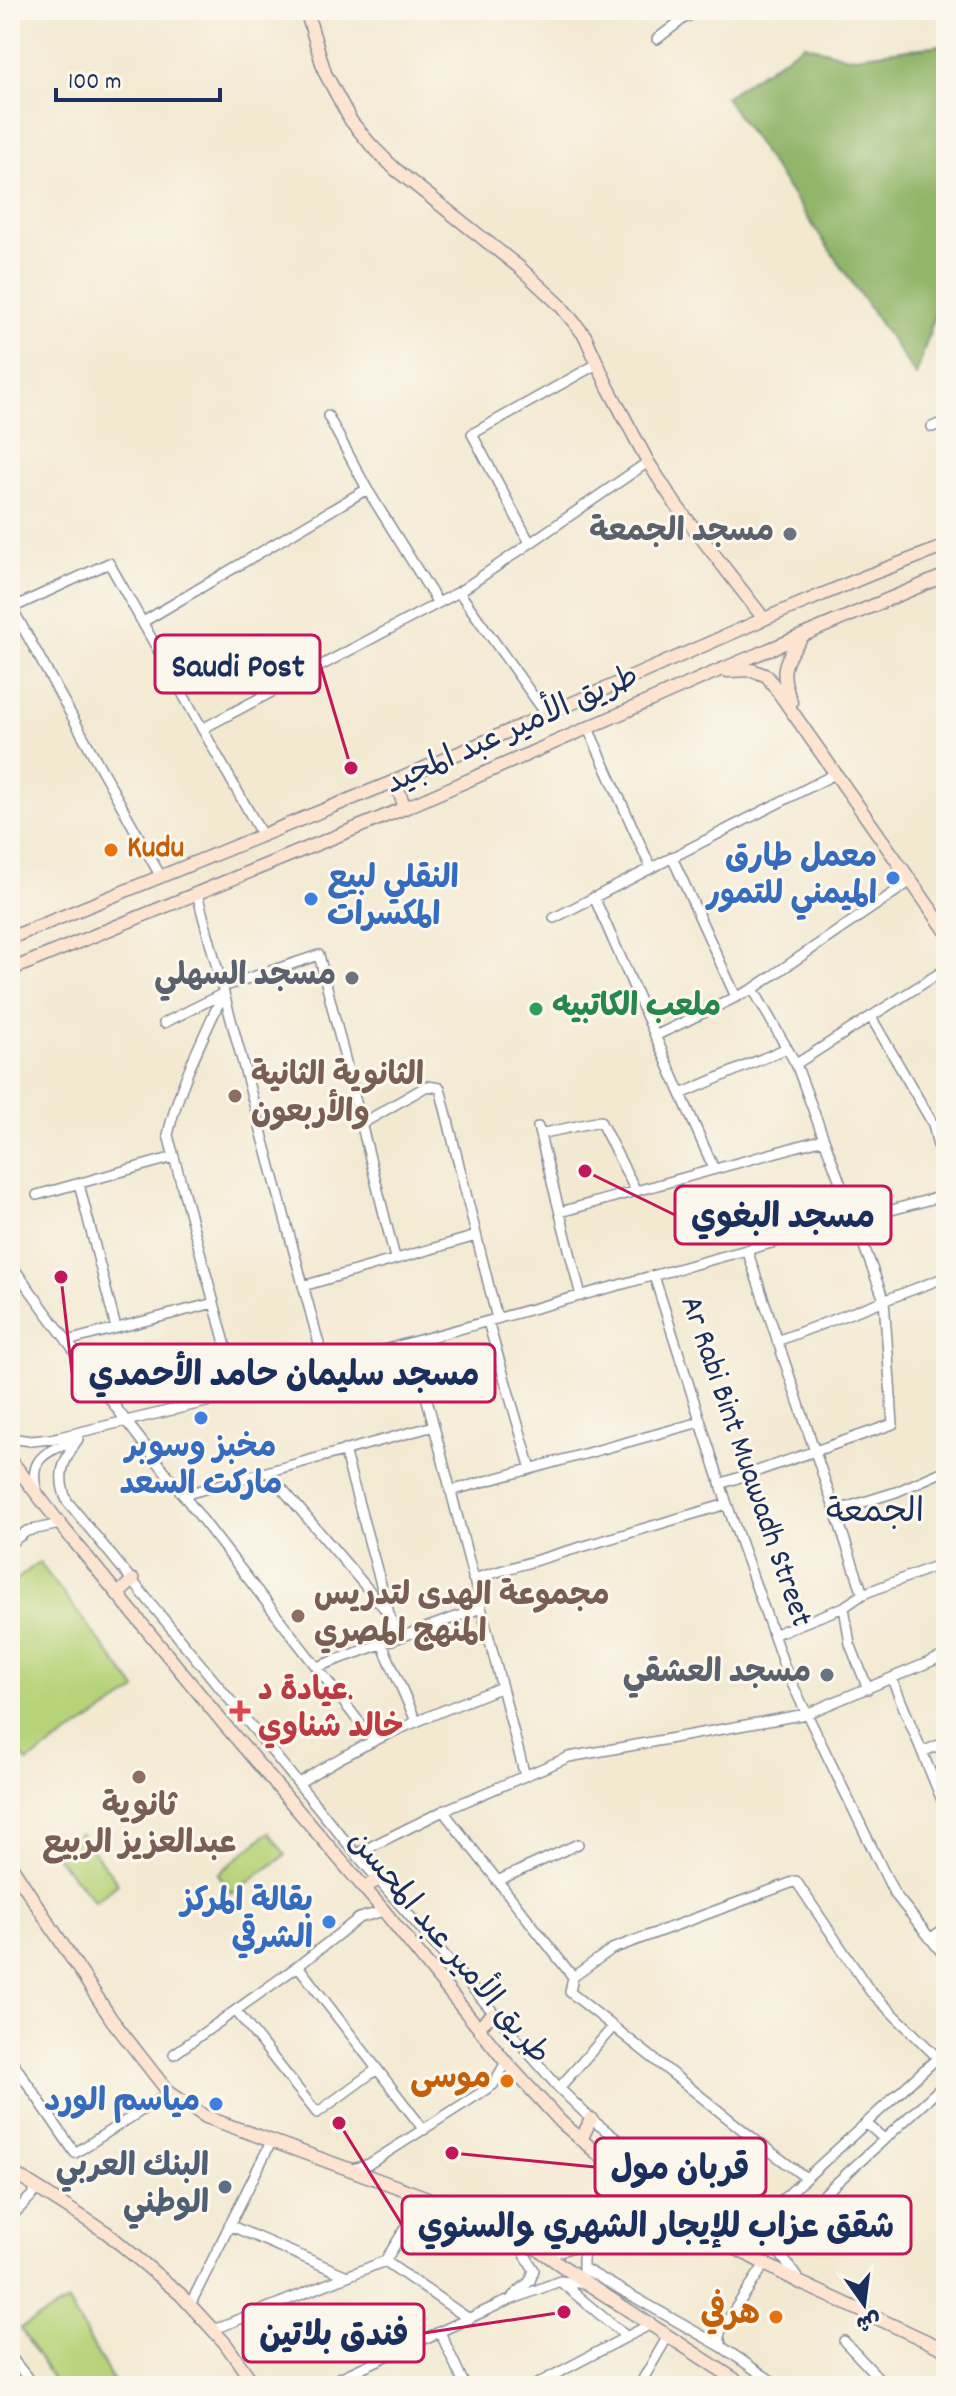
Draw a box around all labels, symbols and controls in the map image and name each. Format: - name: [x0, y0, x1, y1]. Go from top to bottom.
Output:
- scale bar: [56, 52, 220, 102]
- text: 100 m: [68, 66, 121, 100]
- place label: مسجد الجمعة: [589, 511, 774, 557]
- marker: مسجد الجمعة: [781, 525, 799, 543]
- callout: Saudi Post: [155, 635, 320, 693]
- text: Saudi Post: [172, 645, 305, 694]
- street label: طريق الأمير عبد المجيد: [378, 653, 647, 809]
- place label: Kudu: [127, 827, 184, 873]
- place label: معمل طارق الميمني للتمور: [705, 837, 877, 921]
- marker: Kudu: [102, 841, 120, 859]
- place label: النقلي لبيع المكسرات: [327, 858, 459, 941]
- marker: معمل طارق الميمني للتمور: [884, 869, 902, 887]
- marker: النقلي لبيع المكسرات: [302, 890, 320, 908]
- place label: مسجد السهلي: [154, 955, 336, 1002]
- marker: مسجد السهلي: [343, 969, 361, 987]
- place label: ملعب الكاتبيه: [552, 986, 721, 1032]
- marker: ملعب الكاتبيه: [527, 1000, 545, 1018]
- place label: الثانوية الثانية والأربعون: [251, 1055, 424, 1138]
- marker: الثانوية الثانية والأربعون: [226, 1087, 244, 1105]
- callout: مسجد البغوي: [675, 1186, 891, 1244]
- text: مسجد البغوي: [691, 1196, 875, 1245]
- street label: Ar Rabi Bint Muawadh Street: [666, 1290, 822, 1634]
- callout: مسجد سليمان حامد الأحمدي: [72, 1344, 495, 1402]
- text: مسجد سليمان حامد الأحمدي: [89, 1351, 479, 1403]
- marker: مخبز وسوبر ماركت السعد: [192, 1409, 210, 1427]
- place label: مخبز وسوبر ماركت السعد: [120, 1427, 282, 1510]
- district label: الجمعة: [826, 1490, 924, 1539]
- place label: مجموعة الهدى لتدريس المنهج المصري: [314, 1575, 610, 1658]
- marker: مجموعة الهدى لتدريس المنهج المصري: [289, 1607, 307, 1625]
- place label: مسجد العشقي: [623, 1652, 811, 1699]
- marker: مسجد العشقي: [818, 1666, 836, 1684]
- place label: عيادة د. خالد شناوي: [258, 1670, 404, 1753]
- marker: عيادة د. خالد شناوي: [229, 1700, 251, 1722]
- marker: ثانوية عبدالعزيز الربيع: [130, 1768, 148, 1786]
- place label: ثانوية عبدالعزيز الربيع: [42, 1786, 236, 1869]
- street label: طريق الأمير عبد المحسن: [335, 1819, 562, 2077]
- place label: بقالة المركز الشرقي: [178, 1881, 313, 1964]
- marker: بقالة المركز الشرقي: [320, 1913, 338, 1931]
- place label: موسى: [410, 2058, 491, 2104]
- marker: موسى: [498, 2072, 516, 2090]
- place label: مياسم الورد: [44, 2081, 200, 2127]
- marker: مياسم الورد: [207, 2095, 225, 2113]
- callout: قربان مول: [595, 2138, 766, 2196]
- place label: البنك العربي الوطني: [56, 2146, 209, 2230]
- text: قربان مول: [610, 2148, 750, 2197]
- marker: البنك العربي الوطني: [216, 2178, 234, 2196]
- callout: شقق عزاب للإيجار الشهري والسنوي: [402, 2196, 911, 2254]
- text: شقق عزاب للإيجار الشهري والسنوي: [418, 2206, 894, 2255]
- north arrow: [824, 2264, 904, 2344]
- place label: هرفي: [701, 2289, 760, 2340]
- text: ش: [852, 2302, 883, 2338]
- callout: فندق بلاتين: [243, 2304, 424, 2362]
- marker: هرفي: [767, 2308, 785, 2326]
- text: فندق بلاتين: [259, 2314, 409, 2363]

